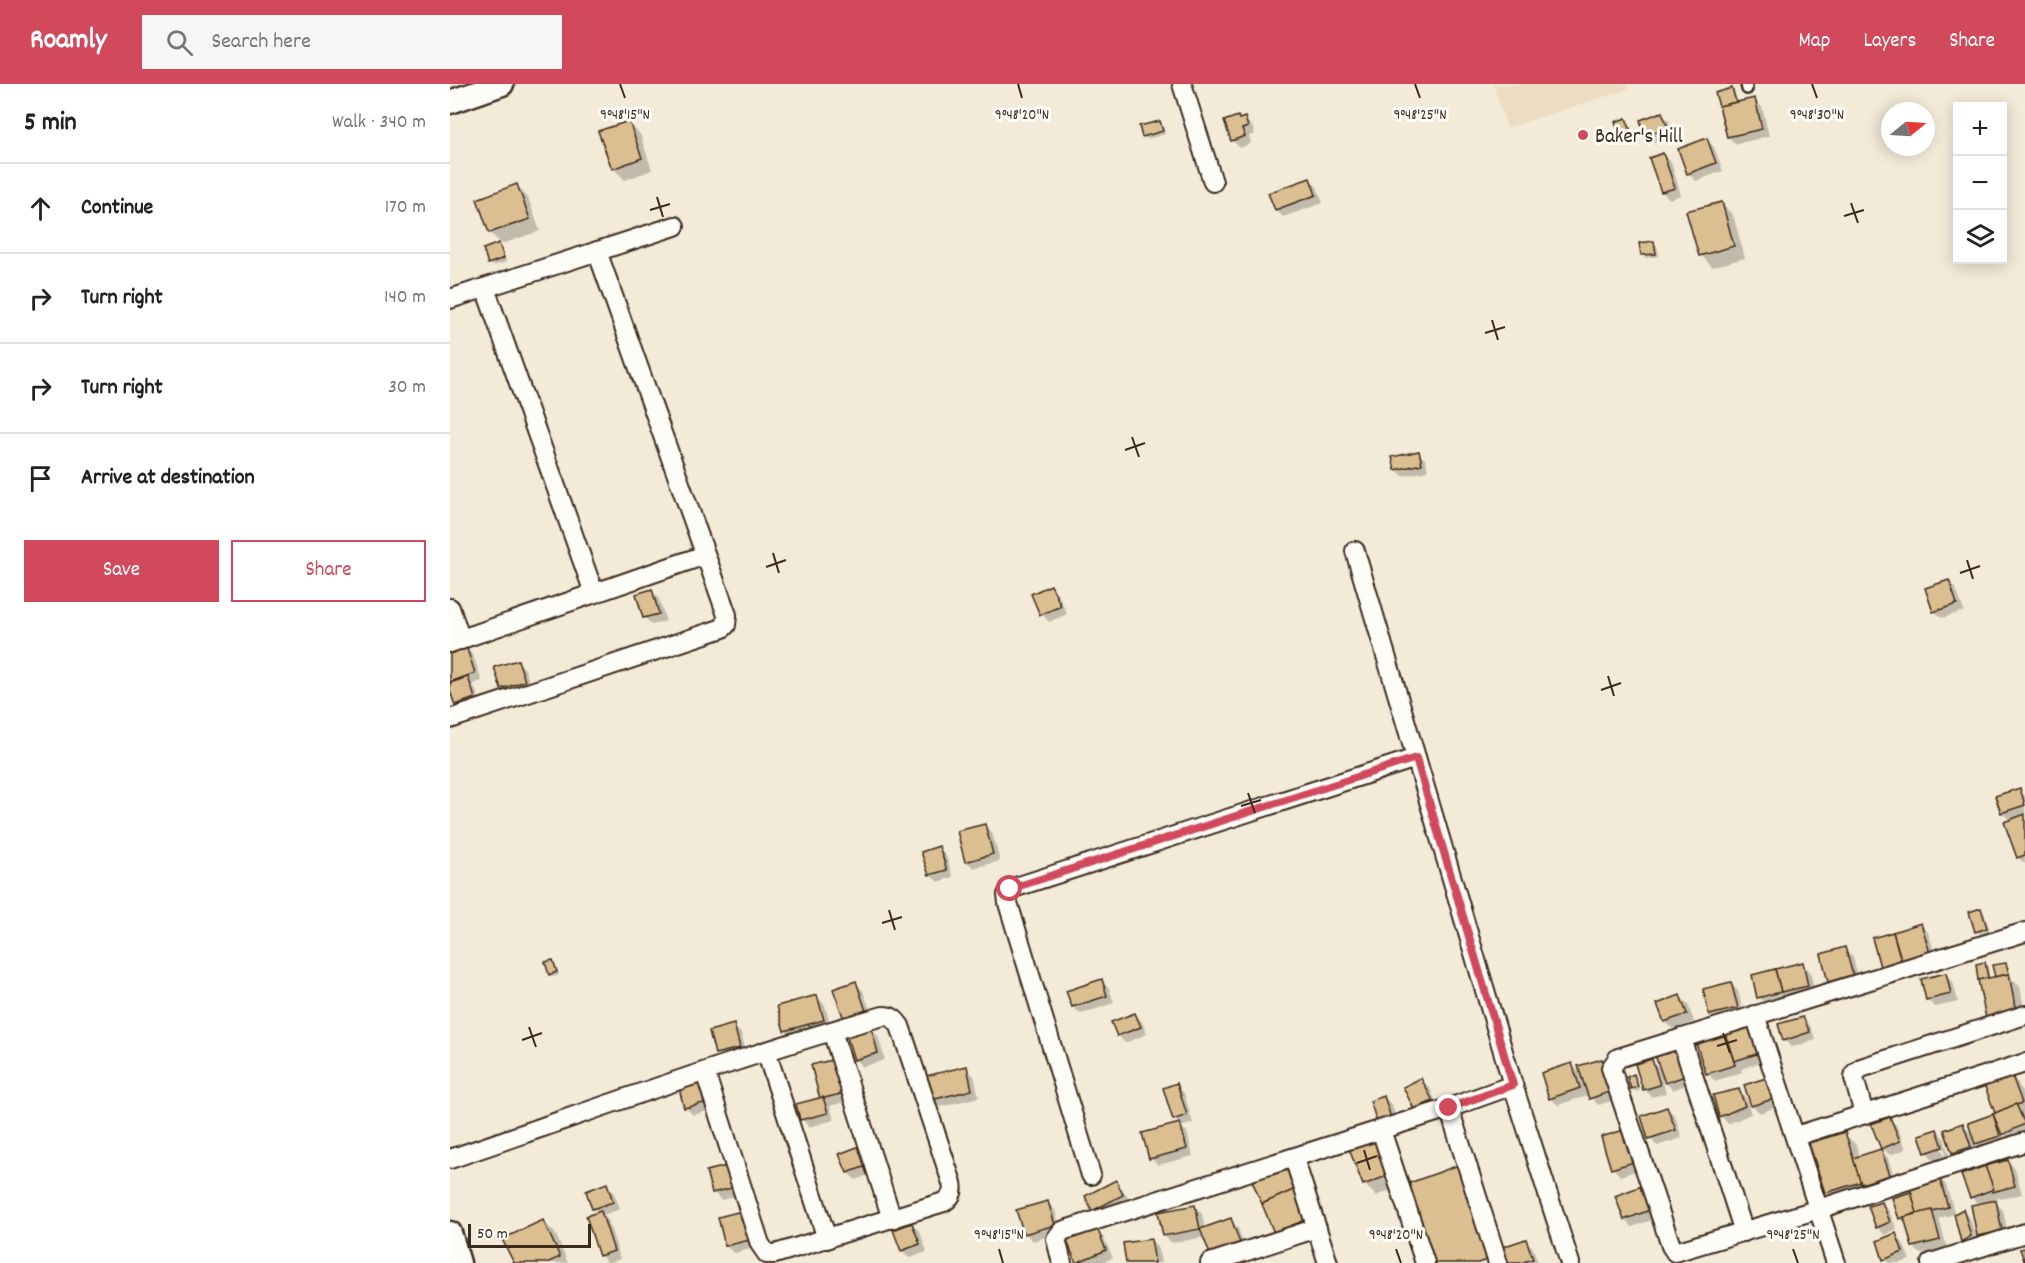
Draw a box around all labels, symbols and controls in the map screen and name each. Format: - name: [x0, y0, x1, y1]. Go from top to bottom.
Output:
- search box: [142, 15, 562, 69]
- text: Roamly: [30, 22, 106, 62]
- icon: search: [163, 26, 196, 59]
- text: Search here: [211, 27, 311, 58]
- text: Map: [1799, 27, 1830, 57]
- text: Layers: [1863, 27, 1916, 57]
- text: Share: [1949, 27, 1995, 57]
- north arrow: [1881, 102, 1935, 156]
- map controls: [1953, 102, 2007, 264]
- button: +: [1953, 102, 2007, 156]
- text: 5 min: [24, 105, 77, 142]
- text: 9°48'15"N: [600, 105, 650, 127]
- text: 9°48'20"N: [995, 105, 1049, 127]
- text: 9°48'25"N: [1393, 105, 1447, 127]
- text: 9°48'30"N: [1790, 105, 1844, 127]
- text: Walk · 340 m: [332, 109, 426, 137]
- place label: Baker's Hill: [1595, 123, 1683, 153]
- marker: Baker's Hill: [1576, 128, 1590, 142]
- button: −: [1953, 156, 2007, 210]
- icon: ahead: [24, 192, 57, 225]
- text: Continue: [81, 193, 153, 224]
- text: 170 m: [385, 194, 426, 222]
- button: layers: [1953, 210, 2007, 264]
- icon: right: [24, 282, 57, 315]
- text: Turn right: [81, 283, 163, 314]
- text: 140 m: [384, 284, 426, 312]
- icon: right: [24, 372, 57, 405]
- text: Turn right: [81, 373, 163, 404]
- text: 30 m: [388, 374, 426, 402]
- icon: arrive: [24, 462, 57, 495]
- text: Arrive at destination: [81, 463, 255, 494]
- button: Save: [24, 540, 219, 602]
- button: Share: [231, 540, 426, 602]
- route start: [996, 875, 1022, 901]
- route end: [1435, 1094, 1461, 1120]
- scale bar: [468, 1221, 591, 1248]
- text: 50 m: [477, 1223, 508, 1246]
- text: 9°48'15"N: [974, 1225, 1024, 1247]
- text: 9°48'20"N: [1369, 1225, 1423, 1247]
- text: 9°48'25"N: [1766, 1225, 1820, 1247]

